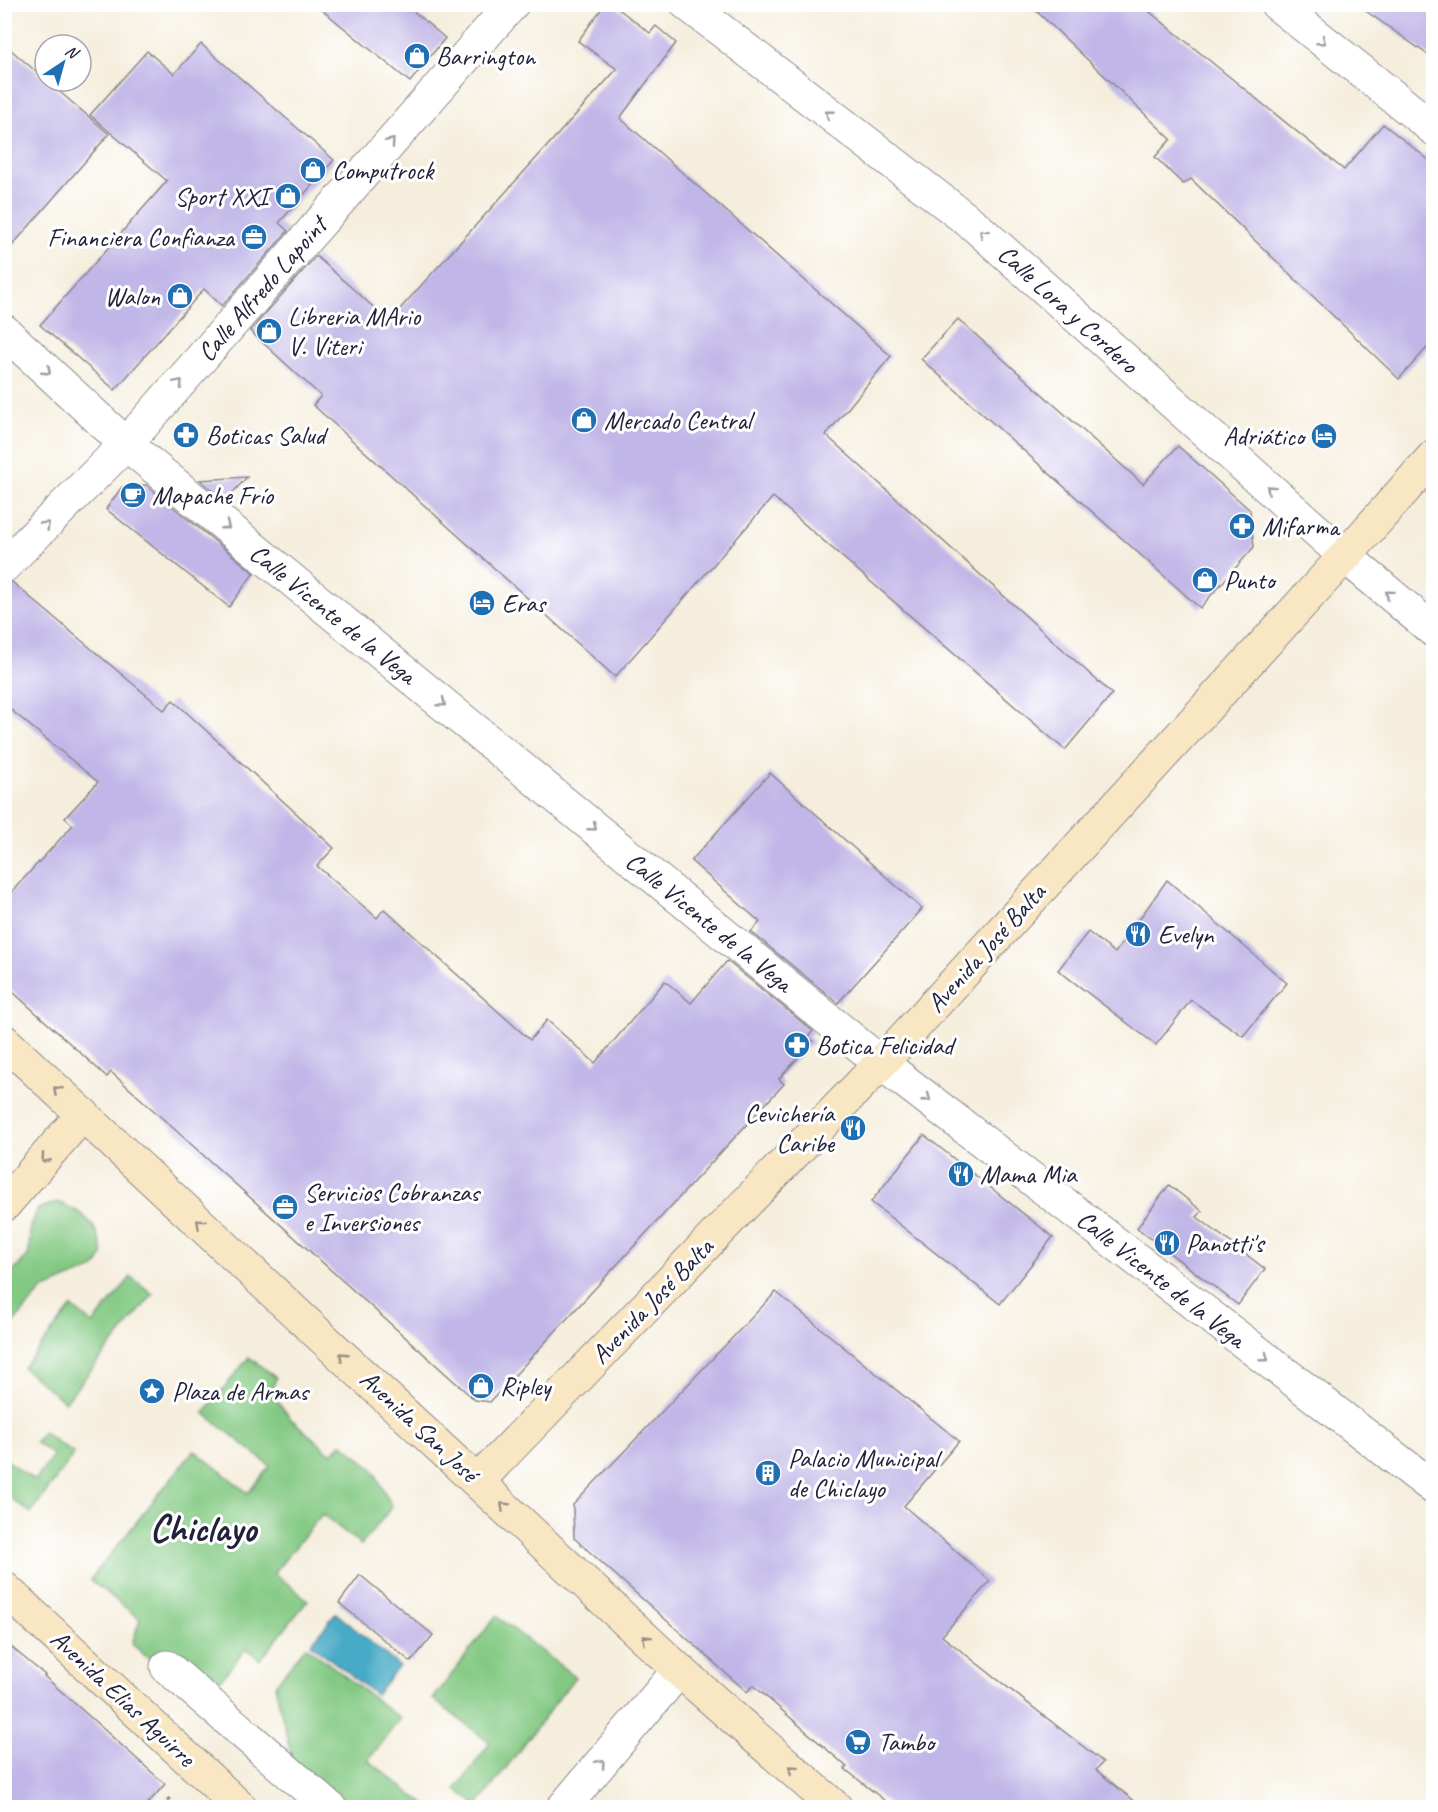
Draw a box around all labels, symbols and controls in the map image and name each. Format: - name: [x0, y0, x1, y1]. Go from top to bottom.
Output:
- north arrow: [33, 33, 93, 93]
- one-way arrow: [1316, 33, 1327, 44]
- place label: Barrington: [436, 40, 536, 73]
- text: N: [61, 41, 84, 64]
- shop icon: Barrington: [402, 41, 432, 71]
- one-way arrow: [825, 110, 836, 121]
- one-way arrow: [384, 138, 395, 149]
- place label: Computrock: [332, 154, 436, 187]
- shop icon: Computrock: [298, 155, 328, 185]
- place label: Sport XXI: [174, 180, 274, 213]
- shop icon: Sport XXI: [273, 181, 303, 211]
- street label: Calle Alfredo Lapoint: [190, 207, 336, 368]
- place label: Financiera Confianza: [47, 221, 236, 254]
- office icon: Financiera Confianza: [239, 222, 269, 252]
- one-way arrow: [979, 229, 990, 240]
- street label: Calle Lora y Cordero: [991, 237, 1146, 382]
- place label: Walon: [105, 280, 160, 313]
- shop icon: Walon: [165, 281, 195, 311]
- place label: Libreria MArio V. Viteri: [288, 300, 422, 363]
- shop icon: Libreria MArio V. Viteri: [254, 316, 284, 346]
- one-way arrow: [41, 364, 51, 375]
- one-way arrow: [172, 379, 183, 390]
- place label: Mercado Central: [604, 404, 756, 437]
- shop icon: Mercado Central: [569, 405, 599, 435]
- place label: Boticas Salud: [206, 419, 329, 452]
- pharmacy icon: Boticas Salud: [171, 420, 201, 450]
- place label: Adriático: [1223, 420, 1307, 453]
- hotel icon: Adriático: [1309, 421, 1339, 451]
- place label: Mapache Frío: [152, 479, 275, 512]
- cafe icon: Mapache Frío: [118, 480, 148, 510]
- one-way arrow: [1266, 485, 1276, 496]
- place label: Mifarma: [1262, 510, 1341, 543]
- pharmacy icon: Mifarma: [1227, 511, 1257, 541]
- one-way arrow: [220, 519, 231, 530]
- one-way arrow: [38, 521, 49, 532]
- street label: Calle Vicente de la Vega: [243, 537, 425, 693]
- place label: Punto: [1224, 564, 1277, 597]
- shop icon: Punto: [1190, 565, 1220, 595]
- place label: Eras: [502, 587, 547, 620]
- hotel icon: Eras: [467, 588, 497, 618]
- one-way arrow: [1385, 590, 1396, 601]
- one-way arrow: [435, 696, 446, 707]
- one-way arrow: [586, 819, 597, 830]
- street label: Calle Vicente de la Vega: [619, 845, 801, 1001]
- street label: Avenida José Balta: [919, 875, 1054, 1019]
- place label: Evelyn: [1158, 918, 1215, 951]
- restaurant icon: Evelyn: [1123, 919, 1153, 949]
- place label: Botica Felicidad: [816, 1029, 957, 1062]
- pharmacy icon: Botica Felicidad: [782, 1030, 812, 1060]
- one-way arrow: [53, 1086, 64, 1097]
- one-way arrow: [921, 1091, 932, 1102]
- place label: Cevichería Caribe: [745, 1097, 836, 1160]
- restaurant icon: Cevichería Caribe: [838, 1113, 868, 1143]
- one-way arrow: [41, 1152, 52, 1163]
- place label: Mama Mia: [980, 1158, 1078, 1191]
- restaurant icon: Mama Mia: [946, 1159, 976, 1189]
- place label: Servicios Cobranzas e Inversiones: [304, 1176, 481, 1239]
- office icon: Servicios Cobranzas e Inversiones: [270, 1192, 300, 1222]
- street label: Calle Vicente de la Vega: [1070, 1203, 1254, 1357]
- one-way arrow: [196, 1219, 207, 1230]
- place label: Panotti's: [1186, 1227, 1265, 1260]
- restaurant icon: Panotti's: [1152, 1228, 1182, 1258]
- street label: Avenida José Balta: [584, 1230, 721, 1371]
- one-way arrow: [1258, 1351, 1269, 1362]
- one-way arrow: [339, 1352, 350, 1363]
- street label: Avenida San José: [353, 1363, 488, 1492]
- place label: Ripley: [500, 1370, 552, 1403]
- shop icon: Ripley: [466, 1371, 496, 1401]
- place label: Plaza de Armas: [172, 1375, 310, 1408]
- place icon: Plaza de Armas: [137, 1376, 167, 1406]
- place label: Palacio Municipal de Chiclayo: [788, 1442, 943, 1505]
- building icon: Palacio Municipal de Chiclayo: [753, 1458, 783, 1488]
- one-way arrow: [501, 1502, 511, 1513]
- district label: Chiclayo: [150, 1505, 258, 1552]
- street label: Avenida Elias Aguirre: [44, 1622, 203, 1775]
- one-way arrow: [643, 1636, 654, 1647]
- place label: Tambo: [878, 1726, 937, 1759]
- supermarket icon: Tambo: [843, 1727, 873, 1757]
- one-way arrow: [594, 1759, 605, 1770]
- one-way arrow: [788, 1765, 799, 1776]

